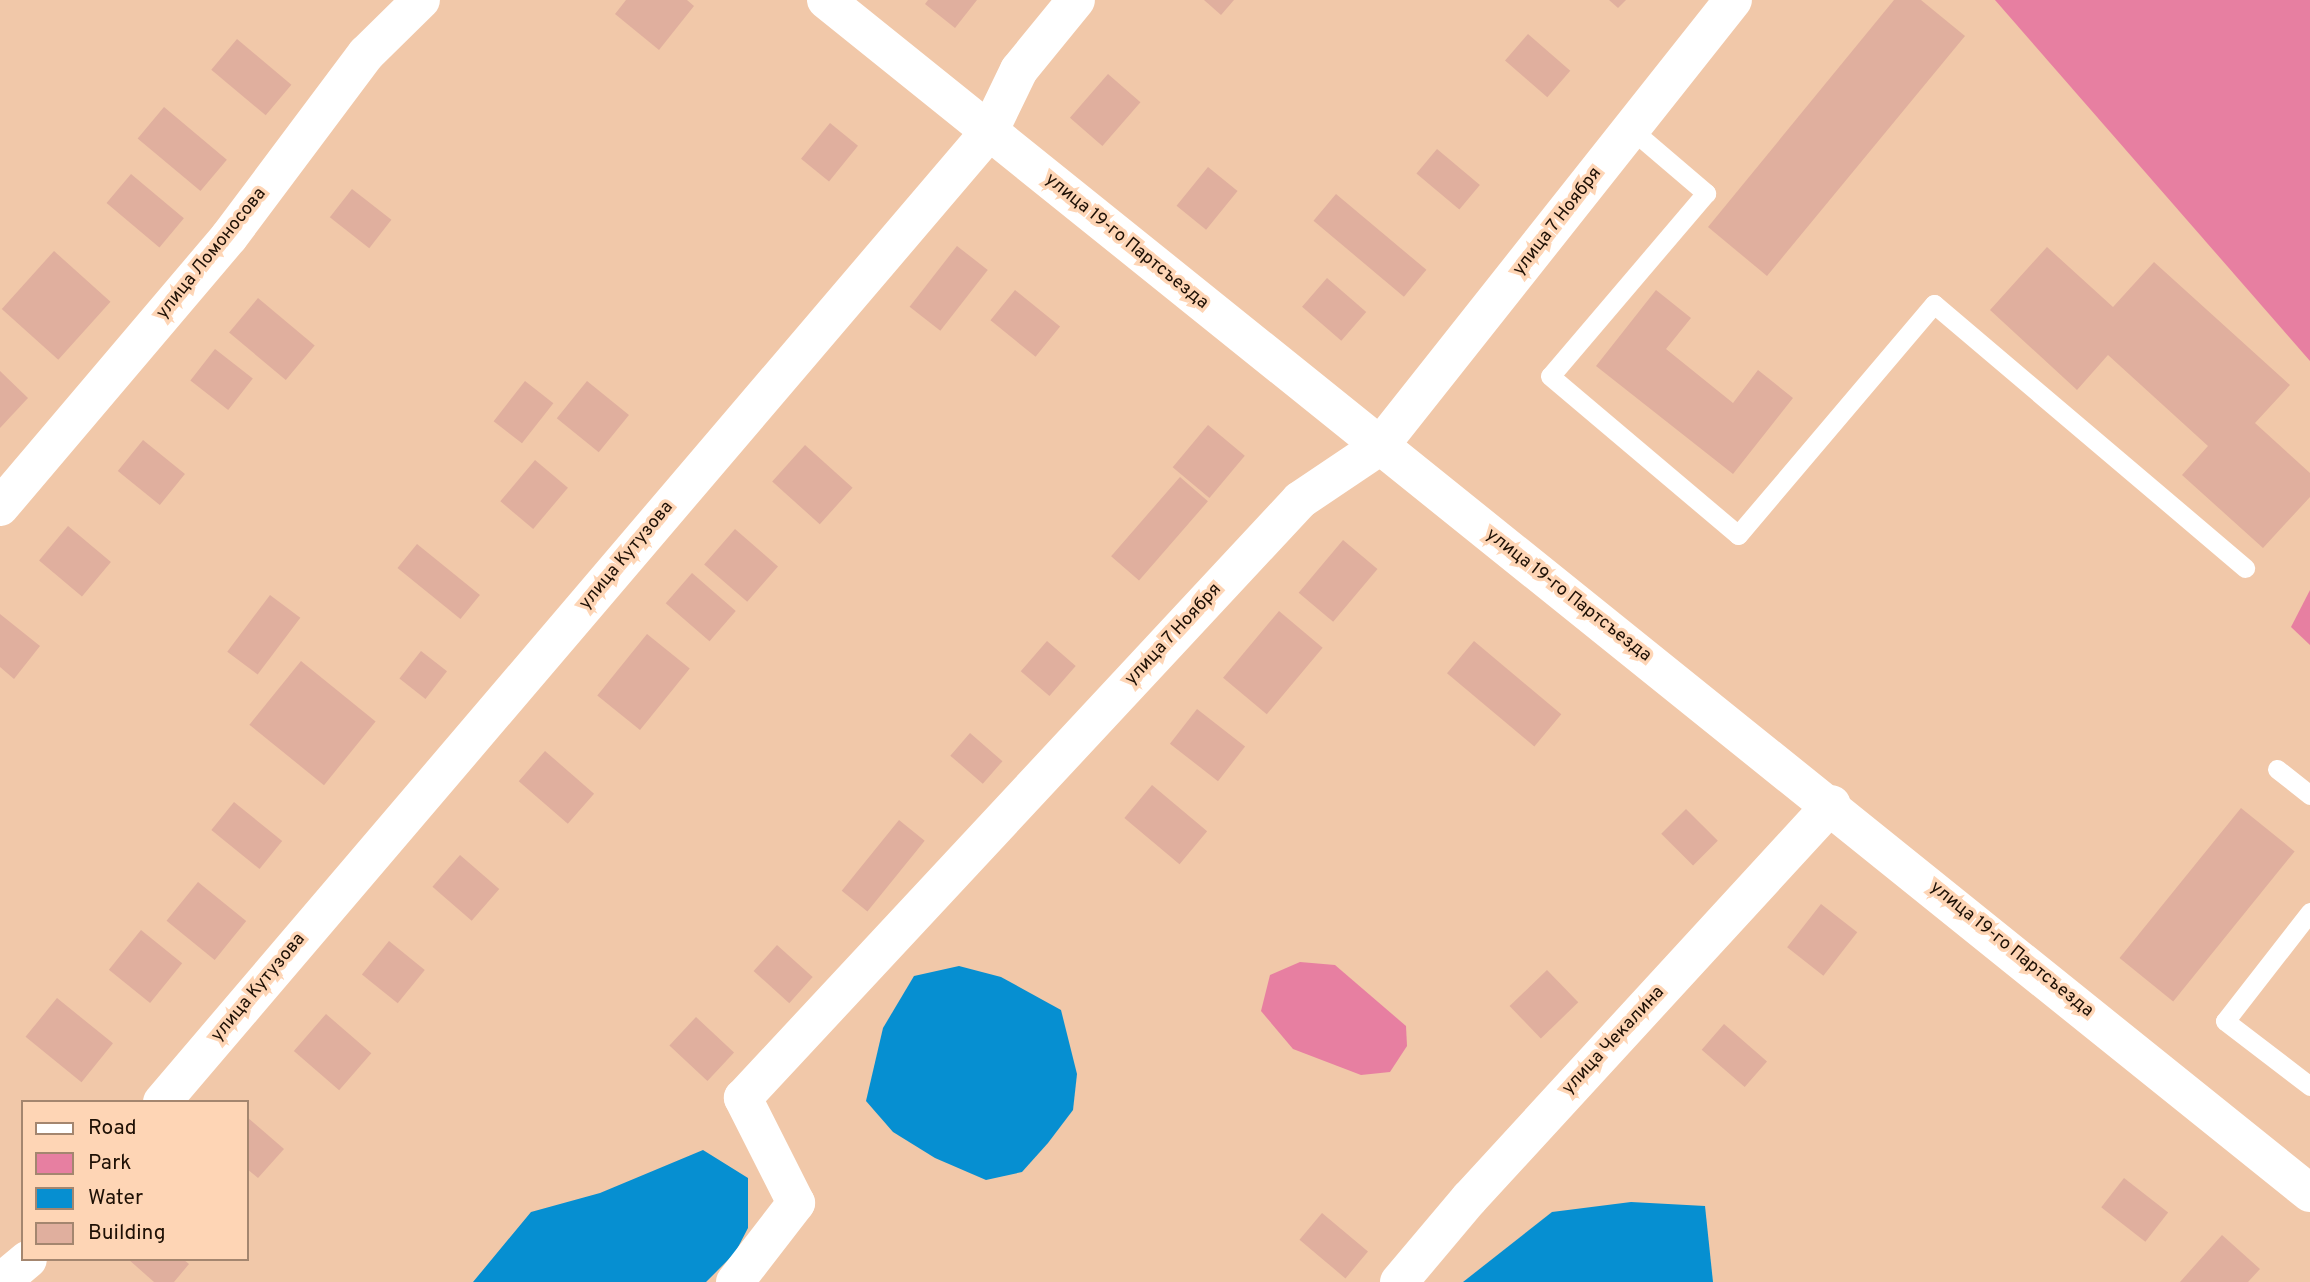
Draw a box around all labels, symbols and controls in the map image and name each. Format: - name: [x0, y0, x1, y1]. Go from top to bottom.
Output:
- street label: улица 7 Ноября: [1509, 163, 1607, 281]
- street label: улица 19-го Партсъезда: [1040, 169, 1212, 315]
- street label: улица Ломоносова: [153, 184, 271, 324]
- street label: улица Кутузова: [575, 498, 679, 614]
- street label: улица 19-го Партсъезда: [1481, 525, 1655, 667]
- street label: улица 7 Ноября: [1121, 579, 1227, 691]
- street label: улица 19-го Партсъезда: [1925, 877, 2097, 1023]
- street label: улица Кутузова: [207, 930, 311, 1046]
- street label: улица Чекалина: [1558, 982, 1670, 1100]
- legend: [21, 1100, 248, 1261]
- text: Road: [88, 1115, 137, 1142]
- text: Park: [88, 1150, 131, 1177]
- text: Water: [88, 1185, 143, 1212]
- text: Building: [88, 1220, 166, 1247]

